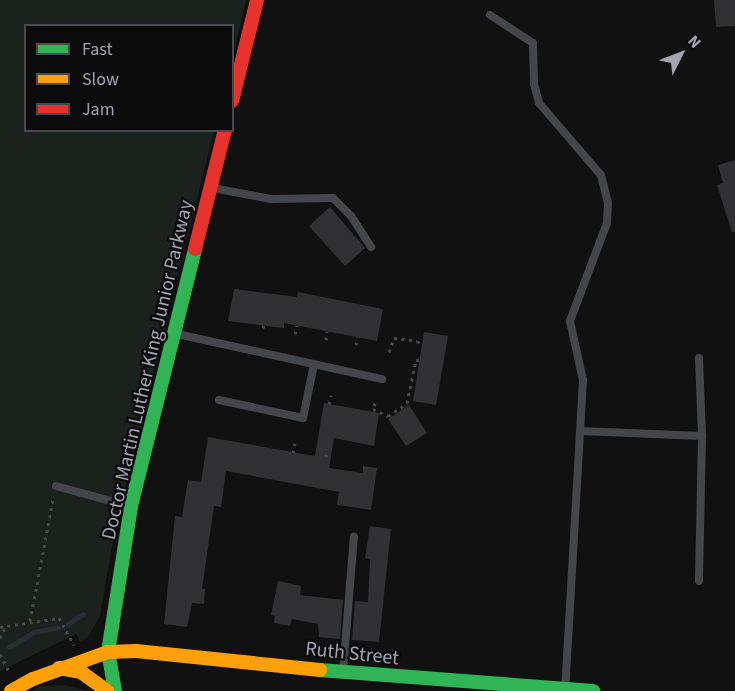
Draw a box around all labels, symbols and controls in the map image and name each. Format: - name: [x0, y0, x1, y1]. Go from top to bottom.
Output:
- legend: [24, 24, 234, 132]
- north arrow: [651, 24, 711, 84]
- text: N: [683, 31, 706, 53]
- text: Fast: [82, 37, 113, 62]
- text: Slow: [82, 67, 119, 92]
- text: Jam: [82, 97, 115, 122]
- street label: Doctor Martin Luther King Junior Parkway: [97, 198, 199, 542]
- street label: Ruth Street: [304, 637, 400, 671]

